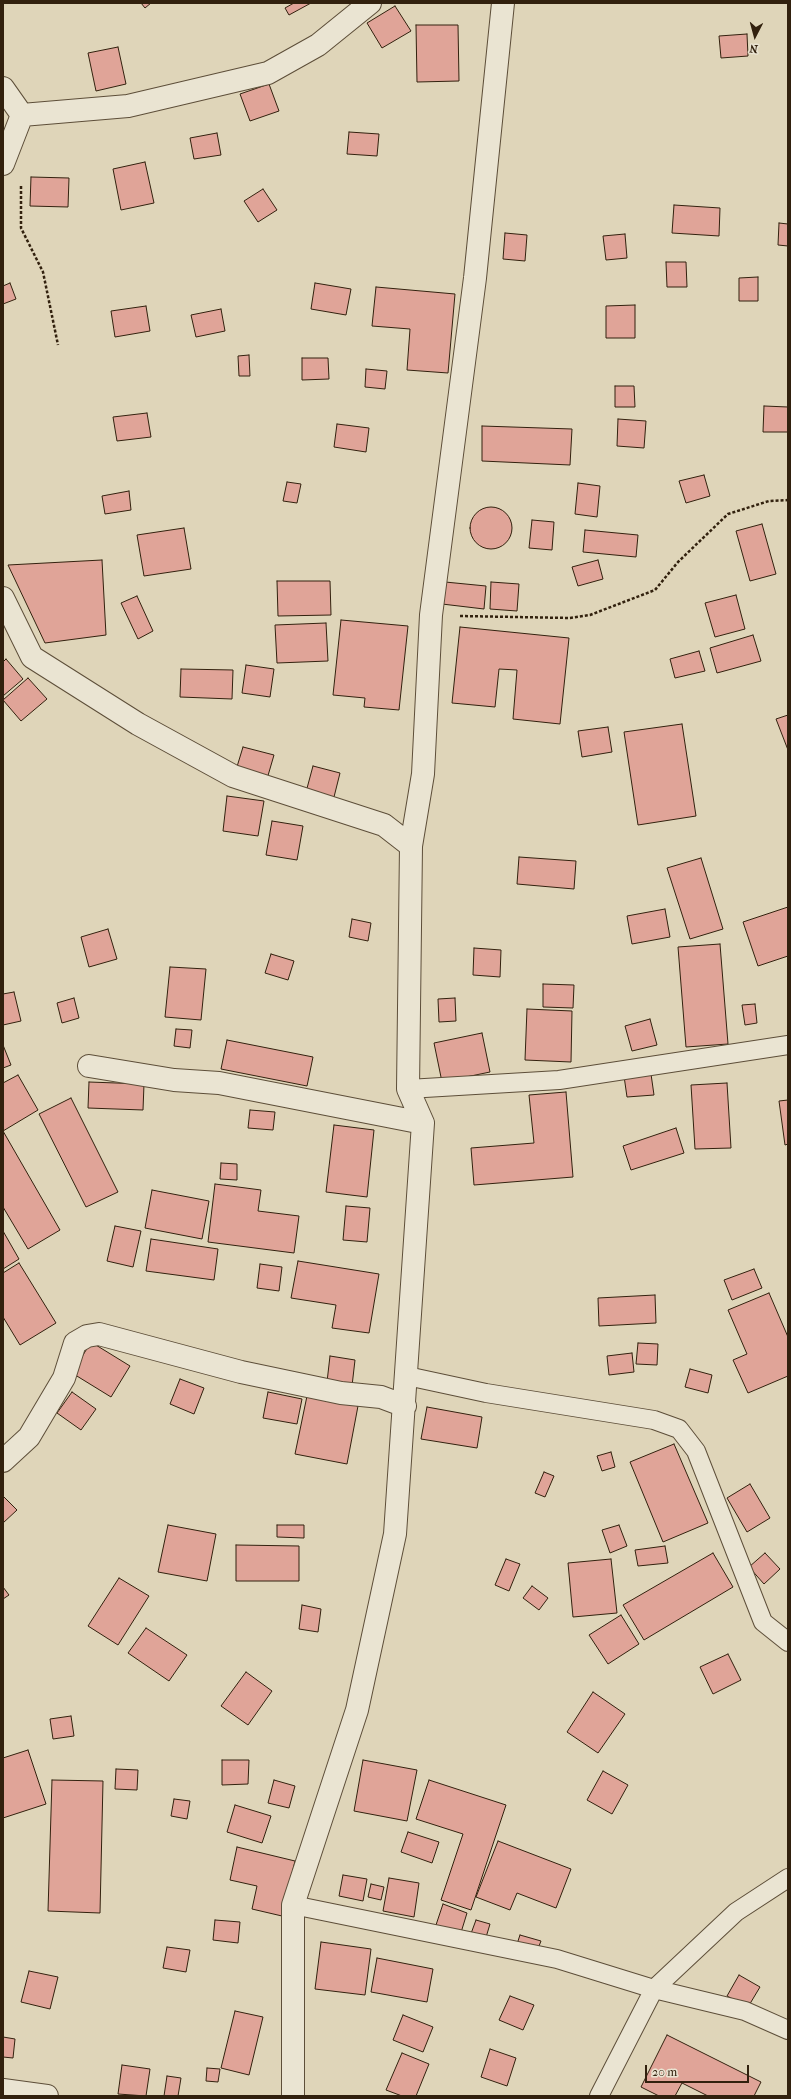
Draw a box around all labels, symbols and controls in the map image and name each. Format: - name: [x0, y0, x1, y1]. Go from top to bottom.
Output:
- north arrow: [735, 16, 775, 56]
- text: N: [749, 42, 759, 55]
- scale bar: [647, 2057, 751, 2083]
- text: 20 m: [652, 2065, 677, 2079]

